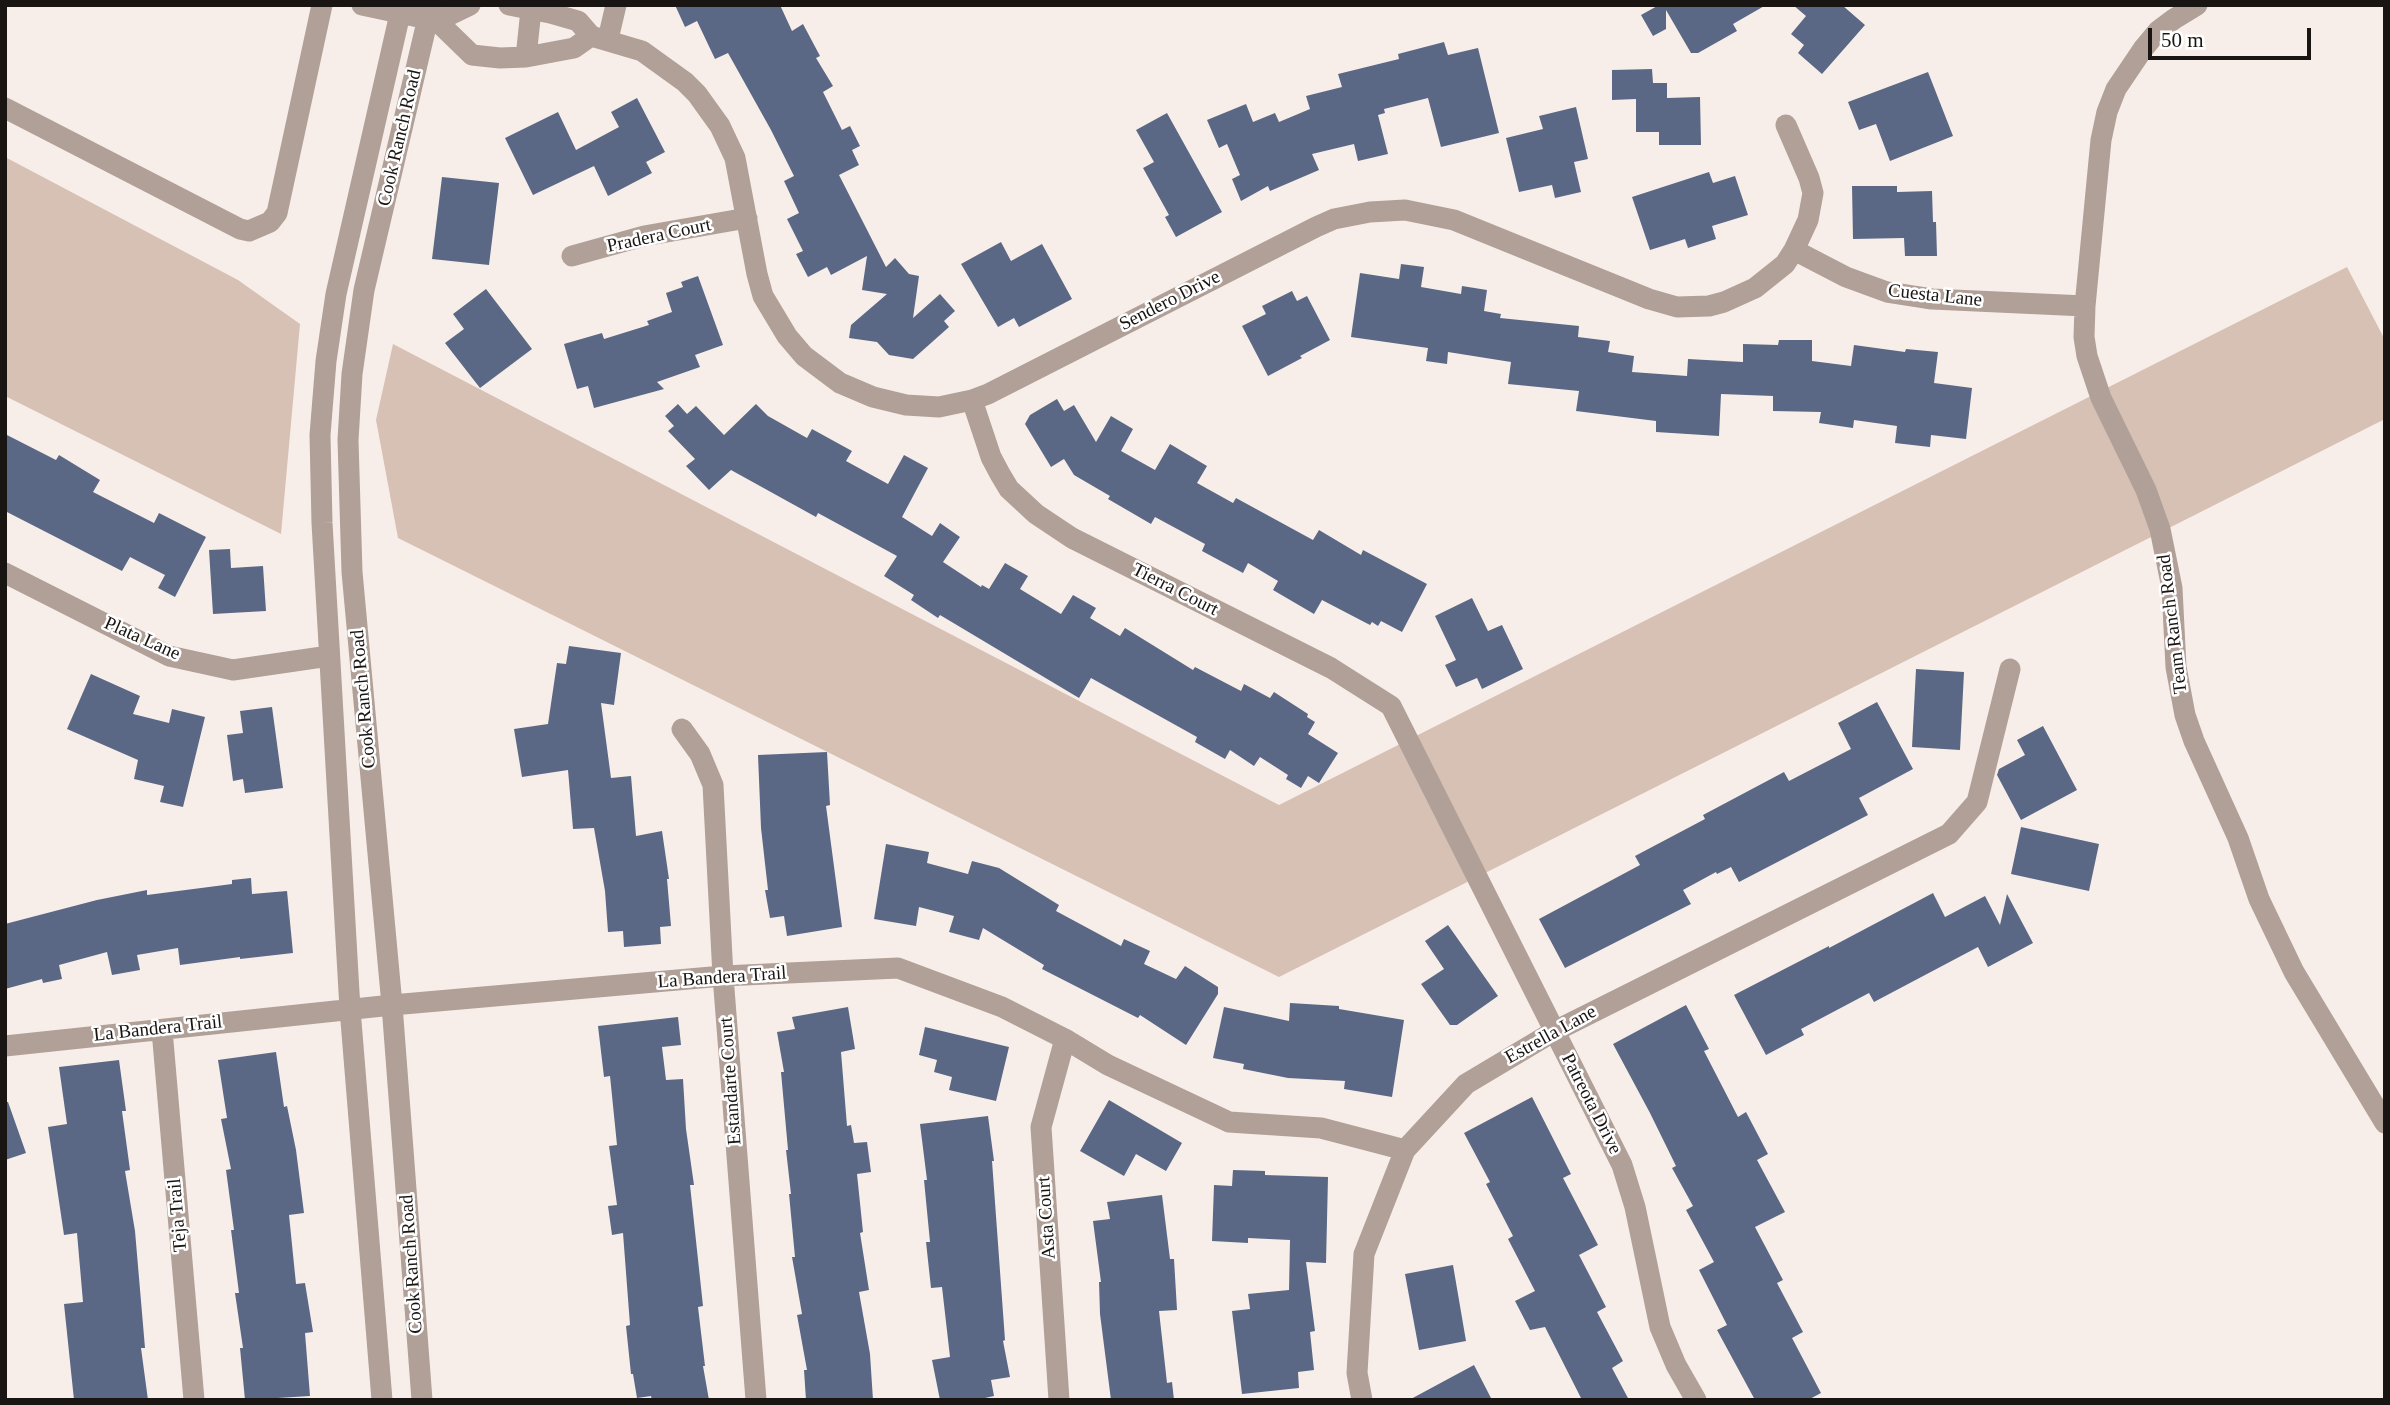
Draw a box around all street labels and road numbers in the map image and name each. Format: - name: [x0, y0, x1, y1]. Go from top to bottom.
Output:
- street label: Cook Ranch Road: [373, 68, 427, 208]
- street label: Pradera Court: [605, 214, 713, 258]
- street label: Sendero Drive: [1116, 266, 1224, 336]
- street label: Cuesta Lane: [1887, 280, 1983, 312]
- street label: Team Ranch Road: [2153, 553, 2193, 695]
- street label: Tierra Court: [1128, 559, 1222, 621]
- street label: Plata Lane: [100, 612, 184, 666]
- street label: Cook Ranch Road: [347, 629, 381, 769]
- street label: La Bandera Trail: [657, 962, 787, 994]
- street label: Estrella Lane: [1501, 1001, 1601, 1069]
- street label: La Bandera Trail: [93, 1011, 223, 1047]
- street label: Estandarte Court: [715, 1016, 747, 1146]
- street label: Patreota Drive: [1556, 1050, 1626, 1158]
- street label: Asta Court: [1033, 1176, 1061, 1260]
- street label: Teja Trail: [163, 1177, 193, 1253]
- street label: Cook Ranch Road: [396, 1194, 428, 1334]

